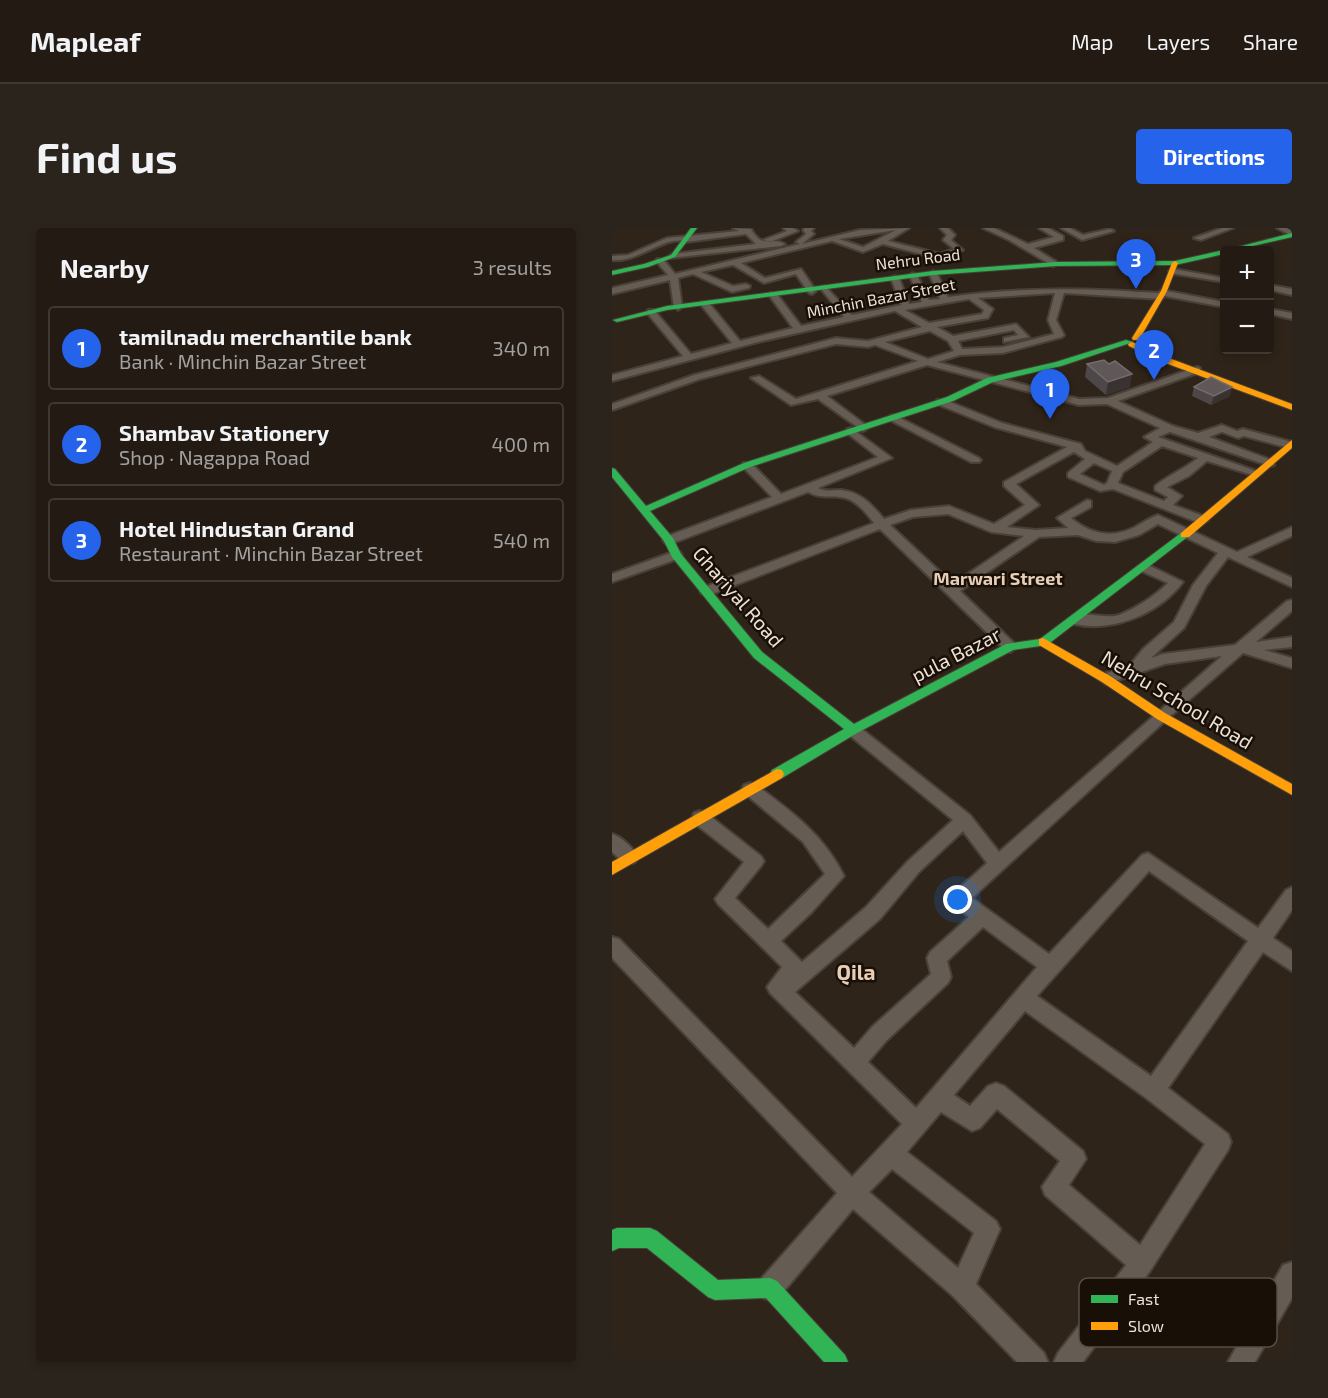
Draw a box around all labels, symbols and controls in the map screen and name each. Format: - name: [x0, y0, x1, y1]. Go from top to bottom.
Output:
- text: Mapleaf: [30, 24, 141, 58]
- text: Map: [1071, 29, 1113, 54]
- text: Layers: [1146, 29, 1210, 54]
- text: Share: [1243, 29, 1298, 54]
- button: Directions: [1136, 129, 1292, 184]
- text: Find us: [36, 131, 178, 181]
- pin: 3: [1116, 239, 1156, 289]
- street label: Nehru Road: [875, 244, 961, 273]
- map controls: [1220, 246, 1274, 354]
- button: +: [1220, 246, 1274, 300]
- text: Nearby: [60, 252, 149, 283]
- text: 3 results: [473, 255, 552, 279]
- street label: Minchin Bazar Street: [805, 274, 957, 321]
- button: −: [1220, 300, 1274, 354]
- text: tamilnadu merchantile bank: [119, 323, 412, 349]
- pin: 2: [1134, 330, 1174, 380]
- text: 1: [77, 336, 86, 360]
- text: 340 m: [493, 336, 550, 360]
- text: Bank · Minchin Bazar Street: [119, 349, 366, 373]
- pin: 1: [1030, 370, 1070, 419]
- text: Shambav Stationery: [119, 419, 329, 445]
- text: 2: [76, 432, 87, 456]
- text: 400 m: [492, 432, 550, 456]
- text: Shop · Nagappa Road: [119, 445, 310, 469]
- text: Hotel Hindustan Grand: [119, 515, 354, 541]
- text: 3: [76, 528, 87, 552]
- text: 540 m: [493, 528, 550, 552]
- text: Restaurant · Minchin Bazar Street: [119, 541, 423, 565]
- street label: Ghariyal Road: [689, 541, 789, 652]
- district label: Marwari Street: [933, 567, 1063, 589]
- street label: pula Bazar: [907, 621, 1004, 687]
- street label: Nehru School Road: [1098, 645, 1257, 754]
- your location: [943, 885, 972, 914]
- district label: Qila: [836, 959, 876, 985]
- legend: [1079, 1278, 1277, 1347]
- text: Fast: [1128, 1289, 1159, 1308]
- text: Slow: [1128, 1316, 1164, 1335]

